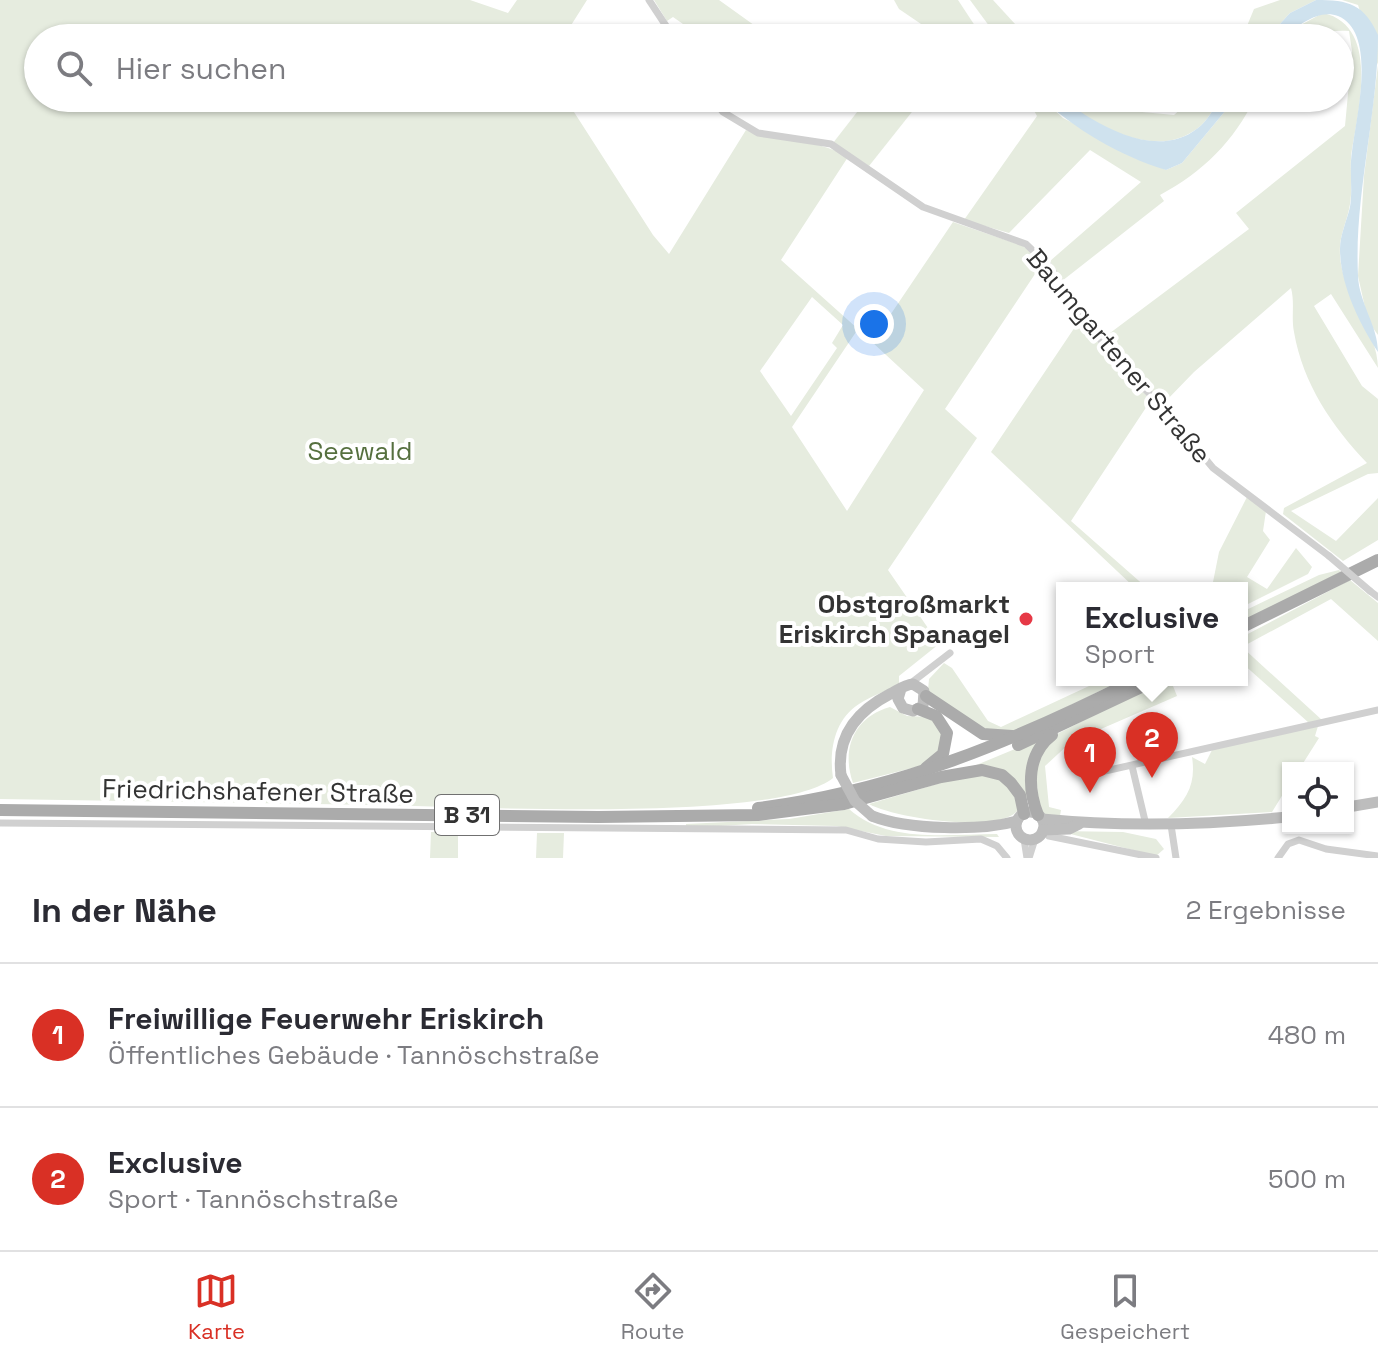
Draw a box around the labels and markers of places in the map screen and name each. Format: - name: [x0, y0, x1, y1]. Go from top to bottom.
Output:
- place label: Obstgroßmarkt Eriskirch Spanagel: [779, 587, 1010, 651]
- marker: Obstgroßmarkt Eriskirch Spanagel: [1017, 610, 1035, 628]
- pin: 2: [1126, 712, 1178, 778]
- pin: 1: [1064, 727, 1116, 793]

